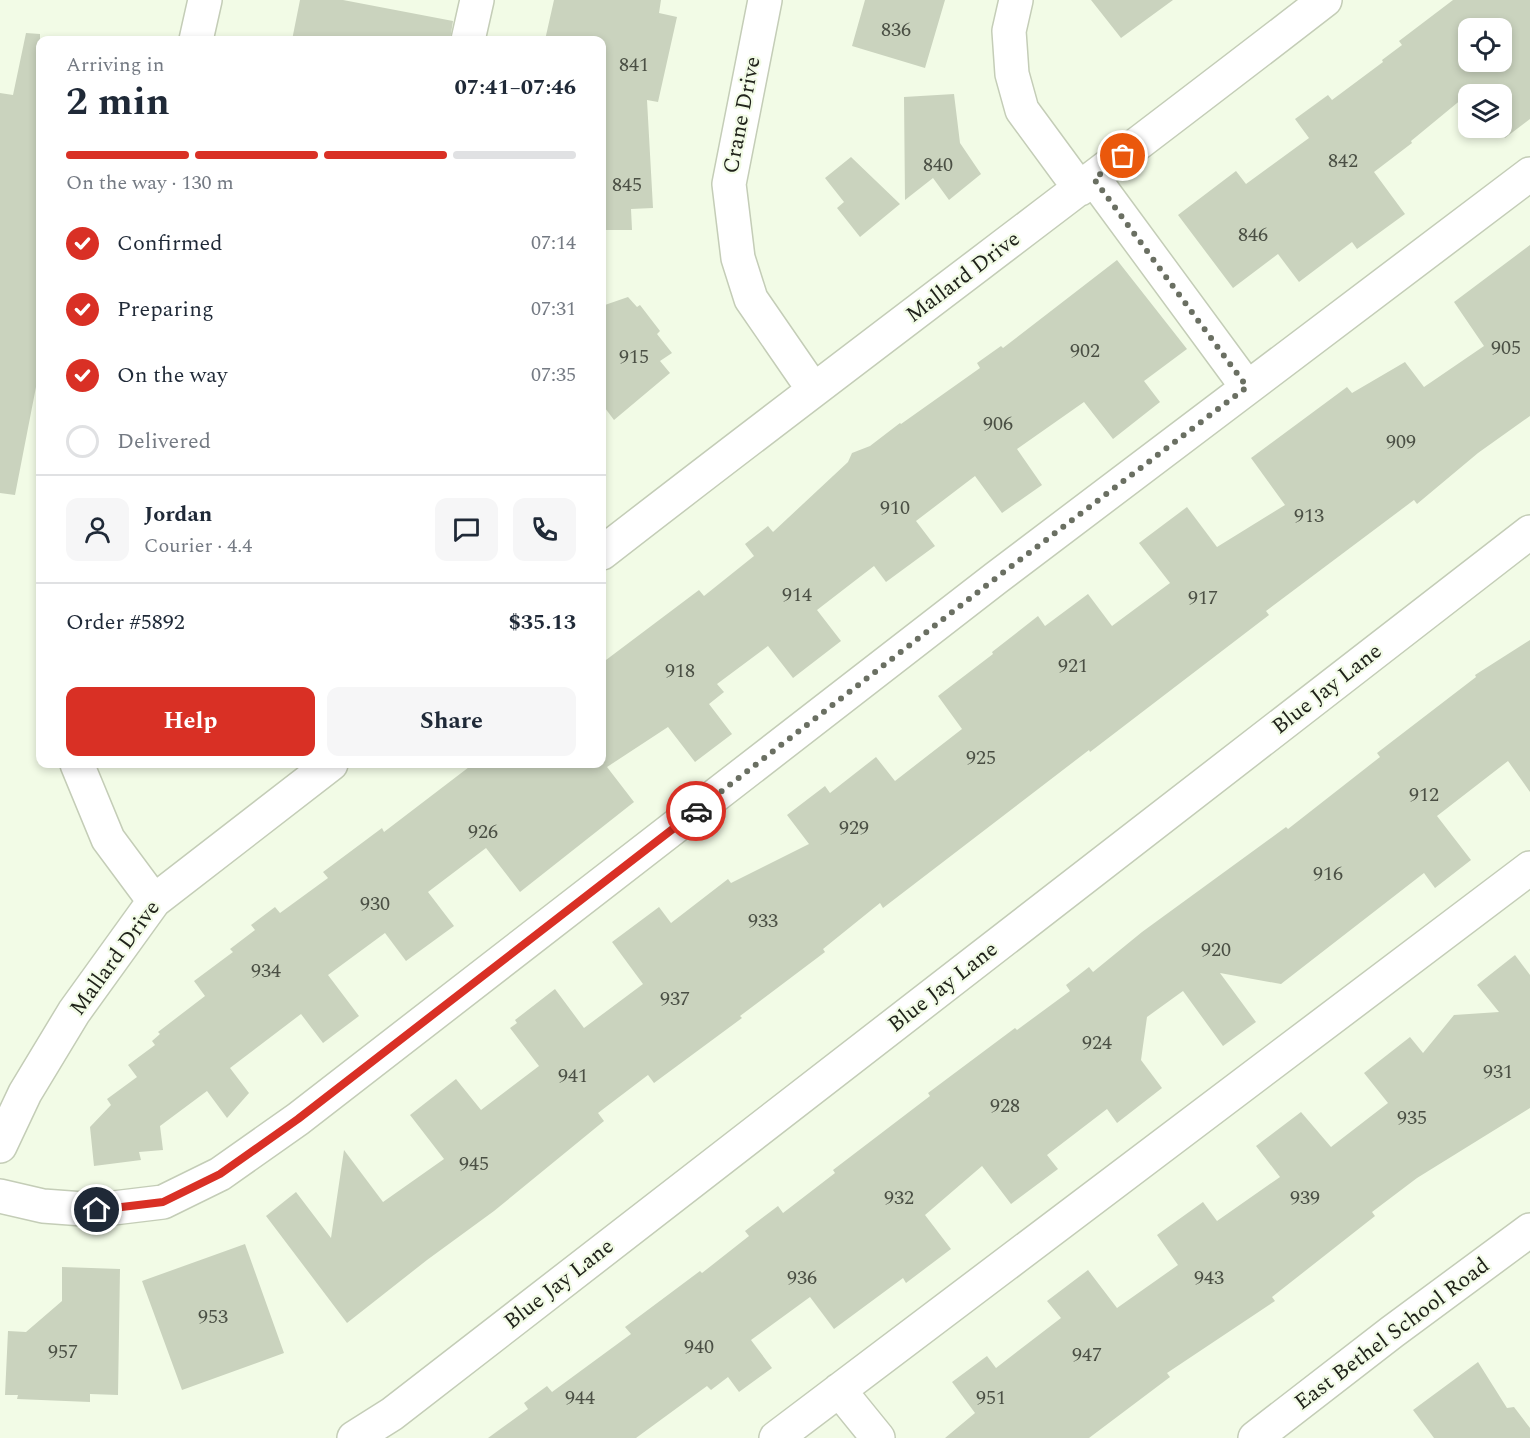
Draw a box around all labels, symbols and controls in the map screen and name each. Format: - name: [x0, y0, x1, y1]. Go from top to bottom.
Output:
- house number: 836: [881, 15, 911, 45]
- map controls: [1458, 18, 1512, 138]
- button: locate: [1458, 18, 1512, 72]
- text: Arriving in: [66, 50, 164, 80]
- house number: 841: [619, 50, 649, 80]
- street label: Crane Drive: [714, 54, 770, 176]
- text: 07:41–07:46: [454, 71, 576, 104]
- text: 2 min: [66, 73, 170, 132]
- button: layers: [1458, 84, 1512, 138]
- pin: [1097, 130, 1148, 181]
- icon: bag: [1106, 139, 1139, 172]
- house number: 842: [1328, 146, 1358, 176]
- house number: 840: [923, 150, 953, 180]
- text: On the way · 130 m: [66, 168, 234, 198]
- house number: 845: [612, 170, 642, 200]
- house number: 846: [1238, 220, 1268, 250]
- street label: Mallard Drive: [899, 223, 1027, 331]
- icon: check: [66, 227, 99, 260]
- text: Confirmed: [117, 227, 223, 260]
- text: 07:14: [531, 228, 576, 258]
- icon: check: [66, 293, 99, 326]
- text: Preparing: [117, 293, 214, 326]
- text: 07:31: [531, 294, 576, 324]
- house number: 905: [1491, 333, 1521, 363]
- house number: 902: [1070, 336, 1100, 366]
- house number: 915: [619, 342, 649, 372]
- icon: check: [66, 359, 99, 392]
- text: On the way: [117, 359, 228, 392]
- text: 07:35: [531, 360, 576, 390]
- house number: 906: [983, 409, 1013, 439]
- text: Delivered: [117, 425, 211, 458]
- house number: 909: [1386, 427, 1416, 457]
- house number: 910: [880, 493, 910, 523]
- button: person: [66, 498, 129, 561]
- text: Jordan: [144, 498, 212, 531]
- button: chat: [435, 498, 498, 561]
- button: phone: [513, 498, 576, 561]
- house number: 913: [1294, 501, 1324, 531]
- text: Courier · 4.4: [144, 531, 252, 561]
- house number: 914: [782, 580, 812, 610]
- house number: 917: [1188, 583, 1218, 613]
- text: Order #5892: [66, 606, 185, 639]
- text: $35.13: [508, 606, 576, 639]
- street label: Blue Jay Lane: [1265, 635, 1389, 743]
- house number: 921: [1058, 651, 1088, 681]
- house number: 918: [665, 656, 695, 686]
- button: Help: [66, 687, 315, 756]
- button: Share: [327, 687, 576, 756]
- house number: 925: [966, 743, 996, 773]
- house number: 912: [1409, 780, 1439, 810]
- courier: [666, 781, 726, 841]
- icon: car: [680, 795, 713, 828]
- house number: 929: [839, 813, 869, 843]
- house number: 926: [468, 817, 498, 847]
- house number: 916: [1313, 859, 1343, 889]
- house number: 930: [360, 889, 390, 919]
- street label: Mallard Drive: [62, 893, 168, 1023]
- house number: 933: [748, 906, 778, 936]
- street label: Blue Jay Lane: [881, 933, 1005, 1041]
- house number: 920: [1201, 935, 1231, 965]
- house number: 934: [251, 956, 281, 986]
- house number: 937: [660, 984, 690, 1014]
- house number: 924: [1082, 1028, 1112, 1058]
- house number: 931: [1483, 1057, 1513, 1087]
- house number: 941: [558, 1061, 588, 1091]
- house number: 928: [990, 1091, 1020, 1121]
- house number: 935: [1397, 1103, 1427, 1133]
- house number: 945: [459, 1149, 489, 1179]
- house number: 932: [884, 1183, 914, 1213]
- house number: 939: [1290, 1183, 1320, 1213]
- pin: [71, 1184, 122, 1235]
- icon: home: [80, 1193, 113, 1226]
- street label: Blue Jay Lane: [497, 1230, 621, 1338]
- street label: East Bethel School Road: [1287, 1249, 1497, 1419]
- house number: 936: [787, 1263, 817, 1293]
- house number: 943: [1194, 1263, 1224, 1293]
- house number: 953: [198, 1302, 228, 1332]
- house number: 940: [684, 1332, 714, 1362]
- house number: 957: [48, 1337, 78, 1367]
- house number: 947: [1072, 1340, 1102, 1370]
- house number: 944: [565, 1383, 595, 1413]
- house number: 951: [976, 1383, 1006, 1413]

